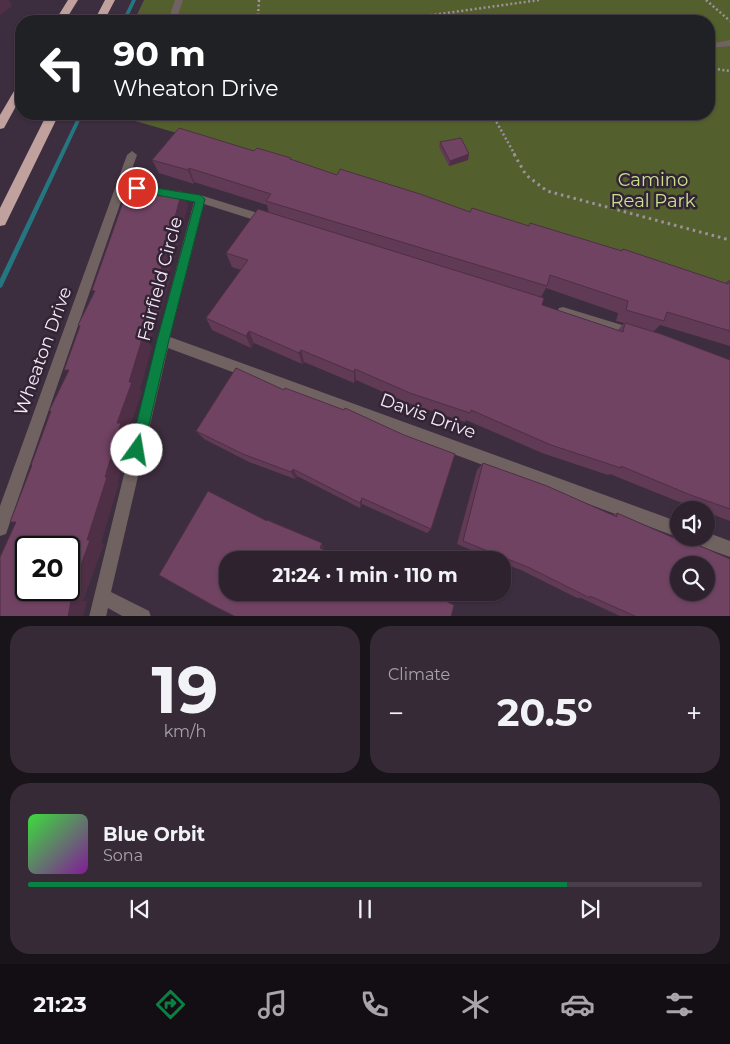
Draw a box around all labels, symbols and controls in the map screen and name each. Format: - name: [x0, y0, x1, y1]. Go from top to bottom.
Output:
- text: 90 m: [113, 32, 206, 75]
- icon: left: [30, 35, 95, 100]
- text: Wheaton Drive: [113, 75, 278, 102]
- pin: [116, 167, 158, 209]
- park label: Camino Real Park: [611, 169, 696, 212]
- icon: arrive: [123, 174, 151, 202]
- street label: Fairfield Circle: [133, 214, 187, 344]
- street label: Wheaton Drive: [10, 284, 77, 418]
- street label: Davis Drive: [377, 388, 479, 444]
- position arrow: [110, 423, 162, 475]
- map controls: [670, 501, 715, 601]
- button: sound: [670, 501, 715, 546]
- speed limit sign: 20: [15, 536, 80, 601]
- button: search: [670, 556, 715, 601]
- text: 21:24 · 1 min · 110 m: [272, 564, 458, 587]
- text: 19: [152, 650, 218, 729]
- text: Climate: [388, 665, 450, 684]
- text: 20.5°: [497, 689, 593, 736]
- text: −: [388, 696, 404, 730]
- text: +: [686, 696, 702, 730]
- text: km/h: [164, 722, 206, 741]
- text: Blue Orbit: [103, 823, 205, 846]
- text: Sona: [103, 846, 143, 865]
- icon: previous: [126, 895, 154, 923]
- icon: pause: [351, 895, 379, 923]
- icon: next: [576, 895, 604, 923]
- icon: directions: [153, 987, 188, 1022]
- icon: music: [255, 987, 290, 1022]
- icon: phone: [357, 987, 392, 1022]
- icon: climate: [458, 987, 493, 1022]
- icon: car: [560, 987, 595, 1022]
- icon: filters: [662, 987, 697, 1022]
- text: 21:23: [33, 991, 87, 1018]

